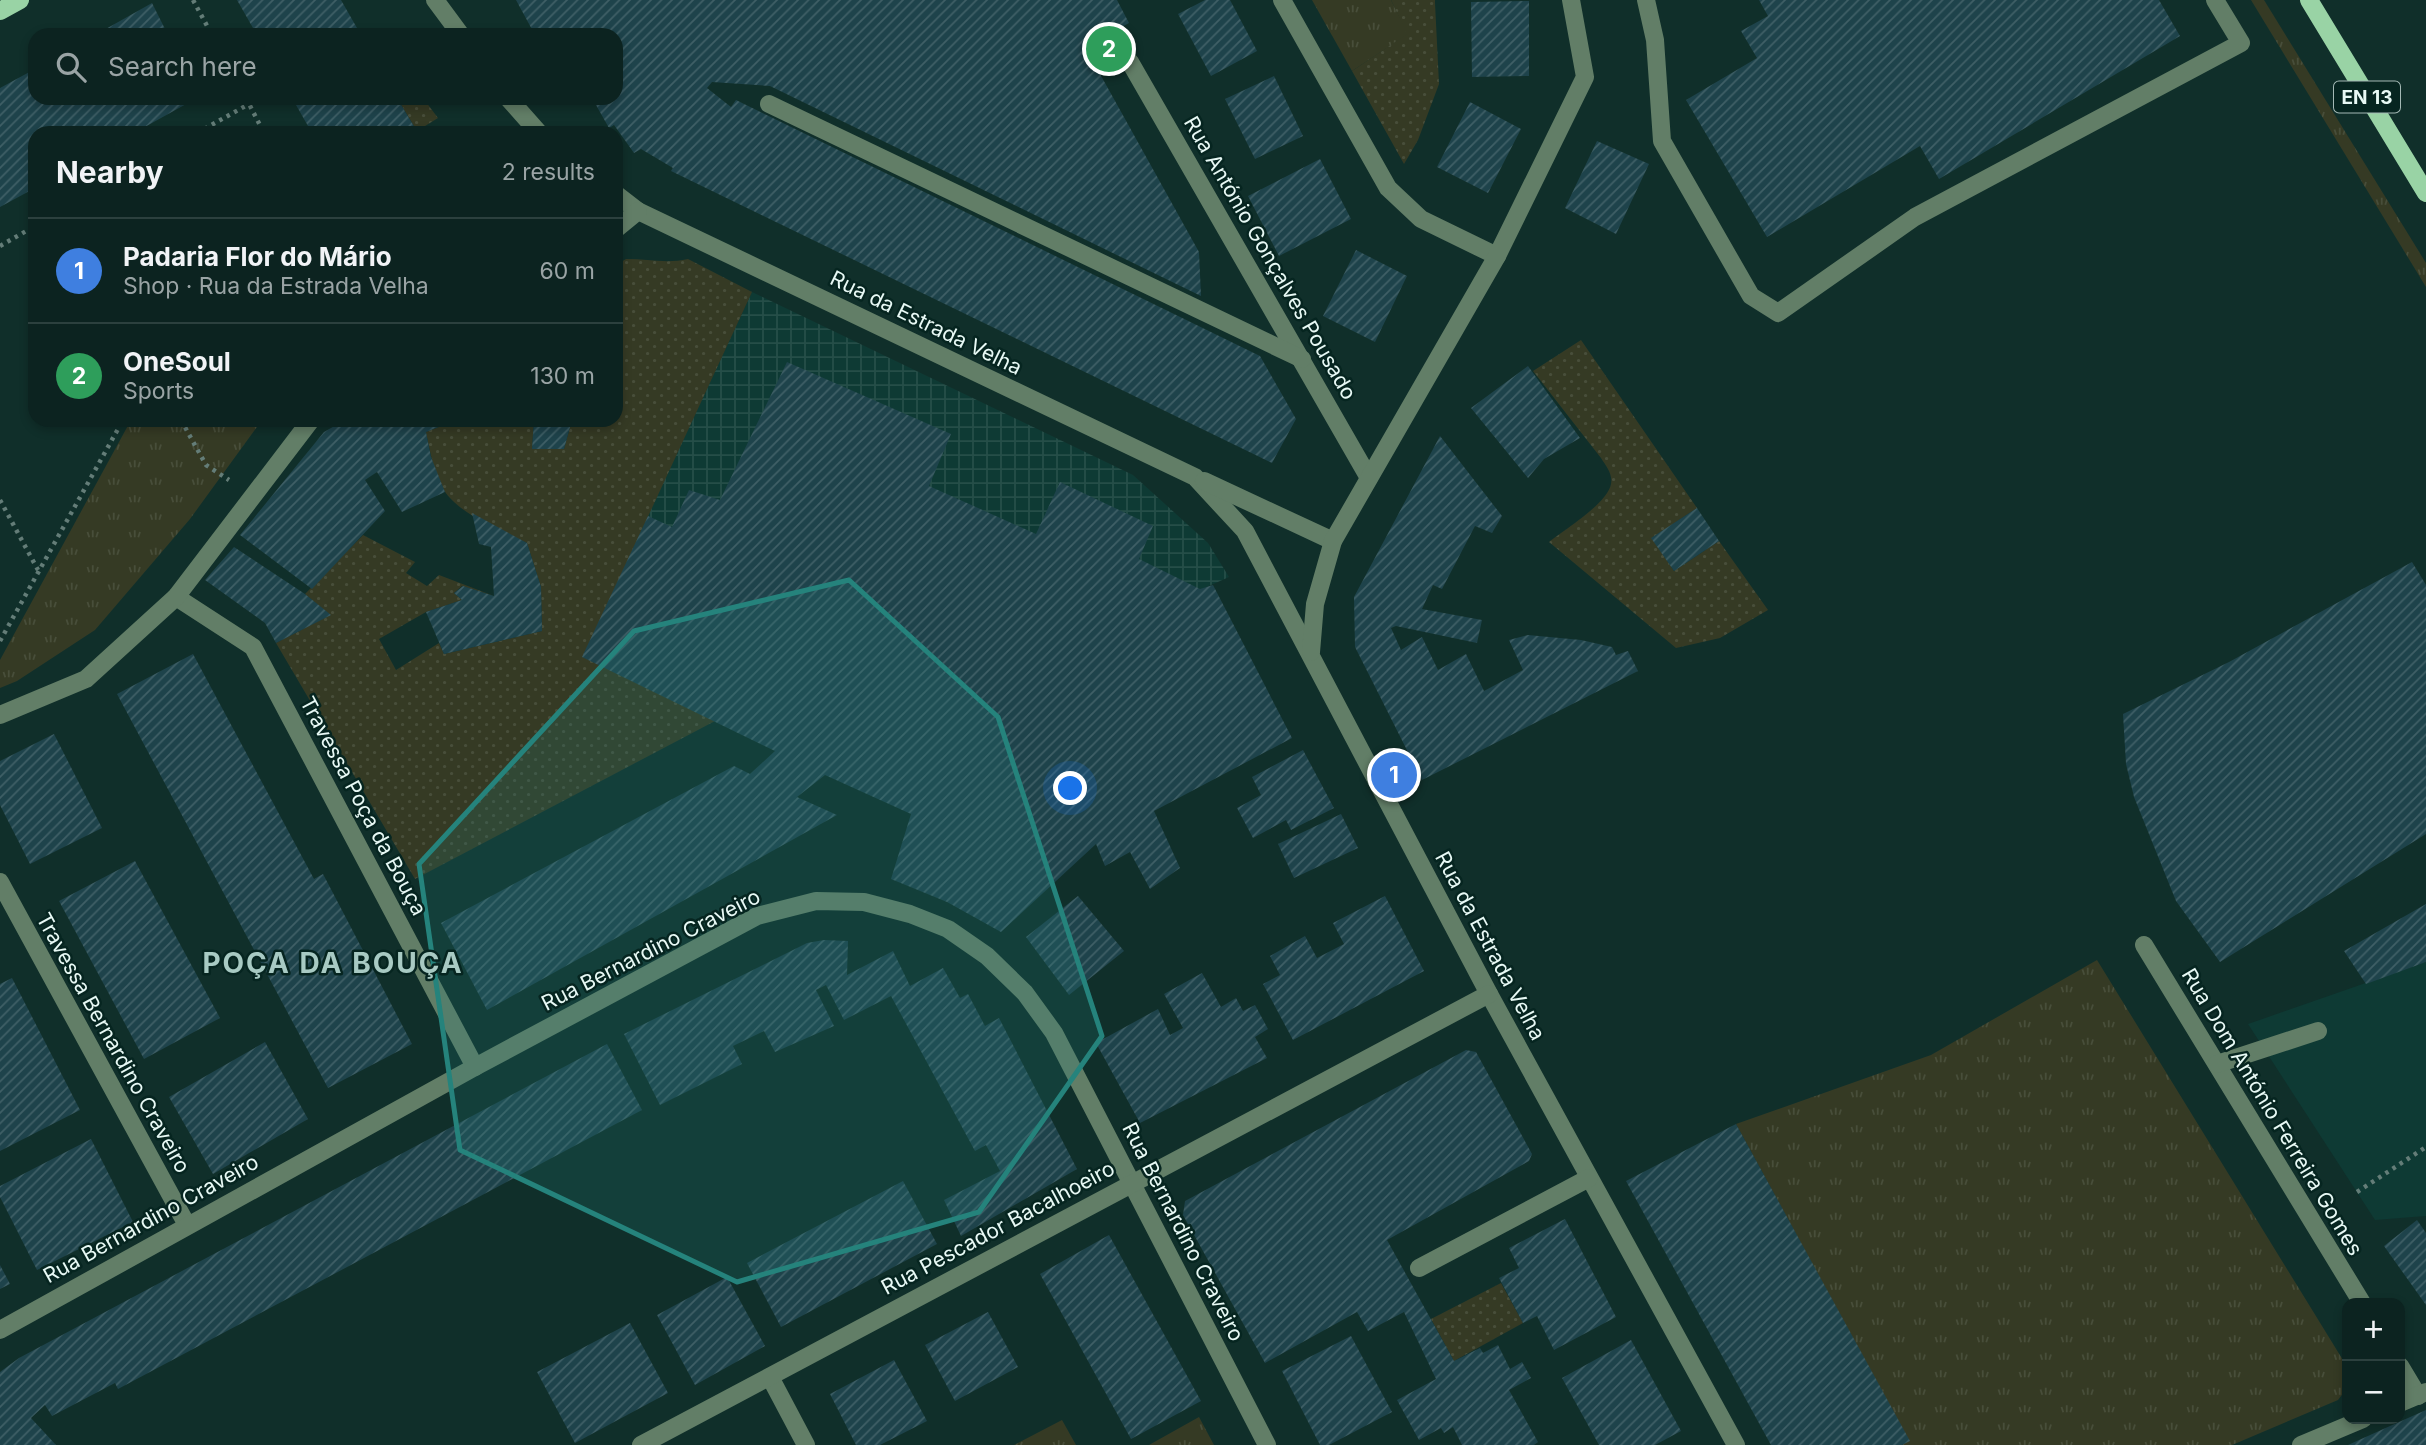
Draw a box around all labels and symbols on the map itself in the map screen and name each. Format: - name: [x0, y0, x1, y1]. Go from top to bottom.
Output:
- pin: 2: [1086, 23, 1132, 75]
- road number: EN 13: [2334, 82, 2400, 113]
- street label: Rua António Gonçalves Pousado: [1179, 112, 1362, 404]
- street label: Rua da Estrada Velha: [826, 265, 1026, 380]
- street label: Travessa Poça da Bouça: [295, 692, 432, 920]
- pin: 1: [1371, 749, 1417, 801]
- your location: [1053, 771, 1087, 805]
- street label: Rua da Estrada Velha: [1430, 847, 1551, 1044]
- street label: Rua Bernardino Craveiro: [537, 883, 764, 1016]
- street label: Travessa Bernardino Craveiro: [31, 908, 196, 1177]
- district label: POÇA DA BOUÇA: [202, 946, 464, 980]
- street label: Rua Dom António Ferreira Gomes: [2177, 964, 2368, 1260]
- street label: Rua Bernardino Craveiro: [1117, 1118, 1250, 1345]
- street label: Rua Bernardino Craveiro: [39, 1149, 263, 1288]
- street label: Rua Pescador Bacalhoeiro: [877, 1155, 1119, 1300]

